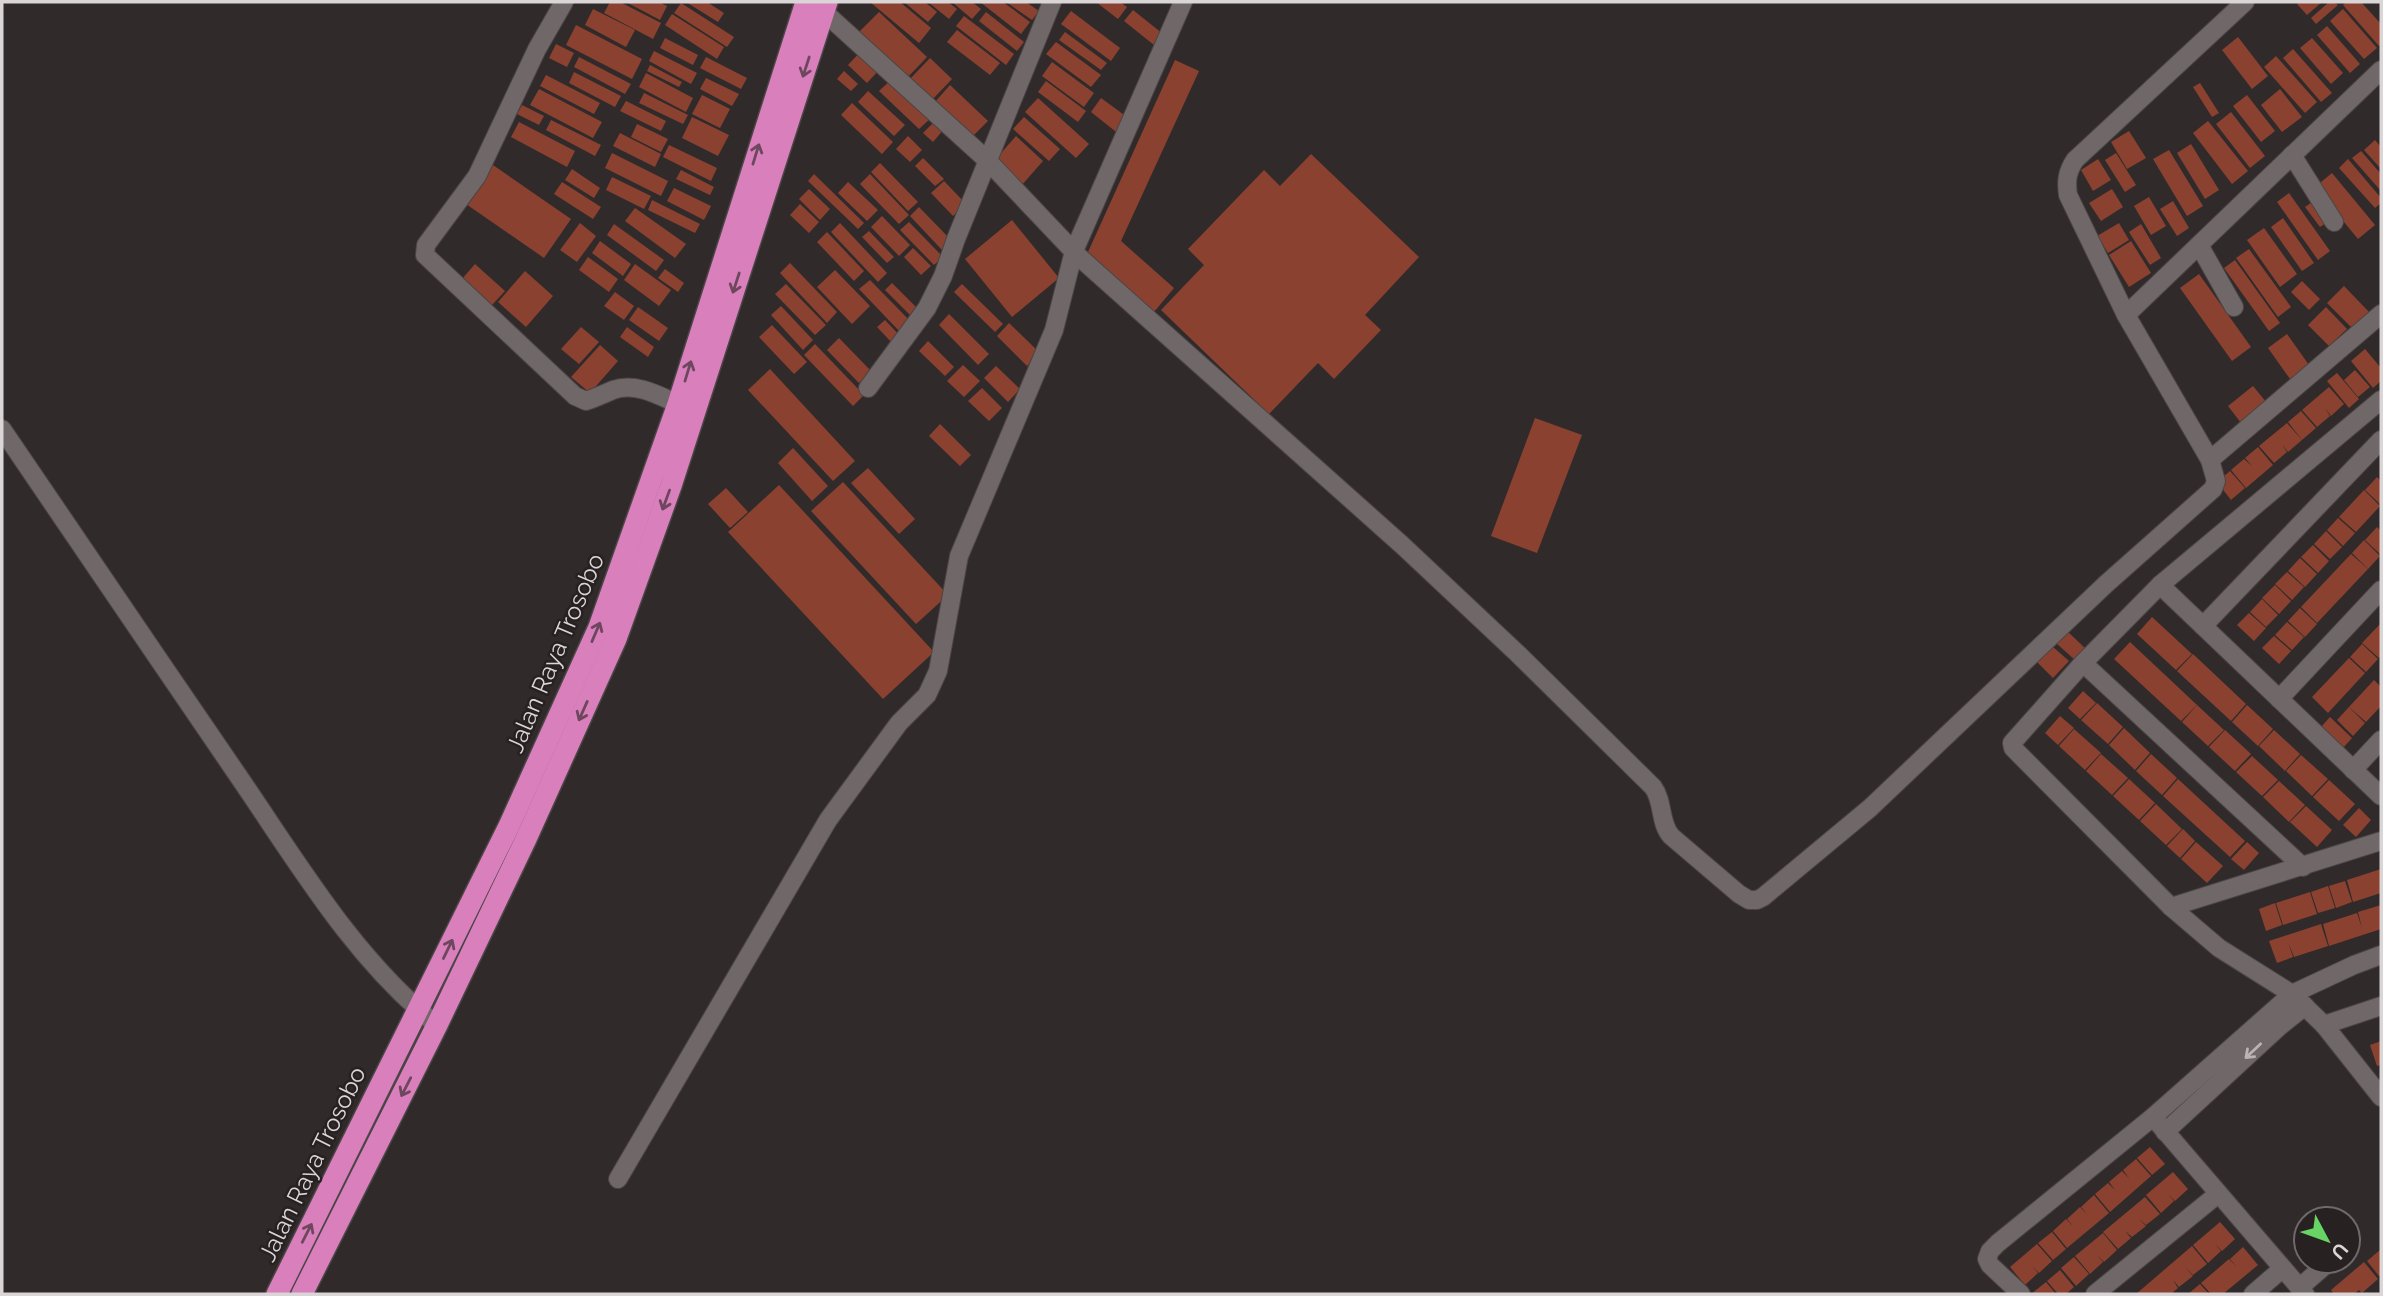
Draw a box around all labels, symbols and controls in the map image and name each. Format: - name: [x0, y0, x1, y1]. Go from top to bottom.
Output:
- one-way arrow: [799, 55, 811, 77]
- one-way arrow: [751, 144, 764, 166]
- one-way arrow: [729, 272, 742, 294]
- one-way arrow: [683, 361, 696, 383]
- one-way arrow: [659, 488, 671, 510]
- street label: Jalan Raya Trosobo: [500, 549, 610, 757]
- one-way arrow: [590, 622, 603, 643]
- one-way arrow: [576, 700, 589, 722]
- one-way arrow: [441, 939, 455, 960]
- one-way arrow: [2245, 1042, 2262, 1059]
- street label: Jalan Raya Trosobo: [252, 1062, 372, 1266]
- one-way arrow: [399, 1076, 413, 1096]
- north arrow: [2292, 1205, 2362, 1275]
- one-way arrow: [301, 1223, 315, 1244]
- text: U: [2327, 1239, 2353, 1264]

